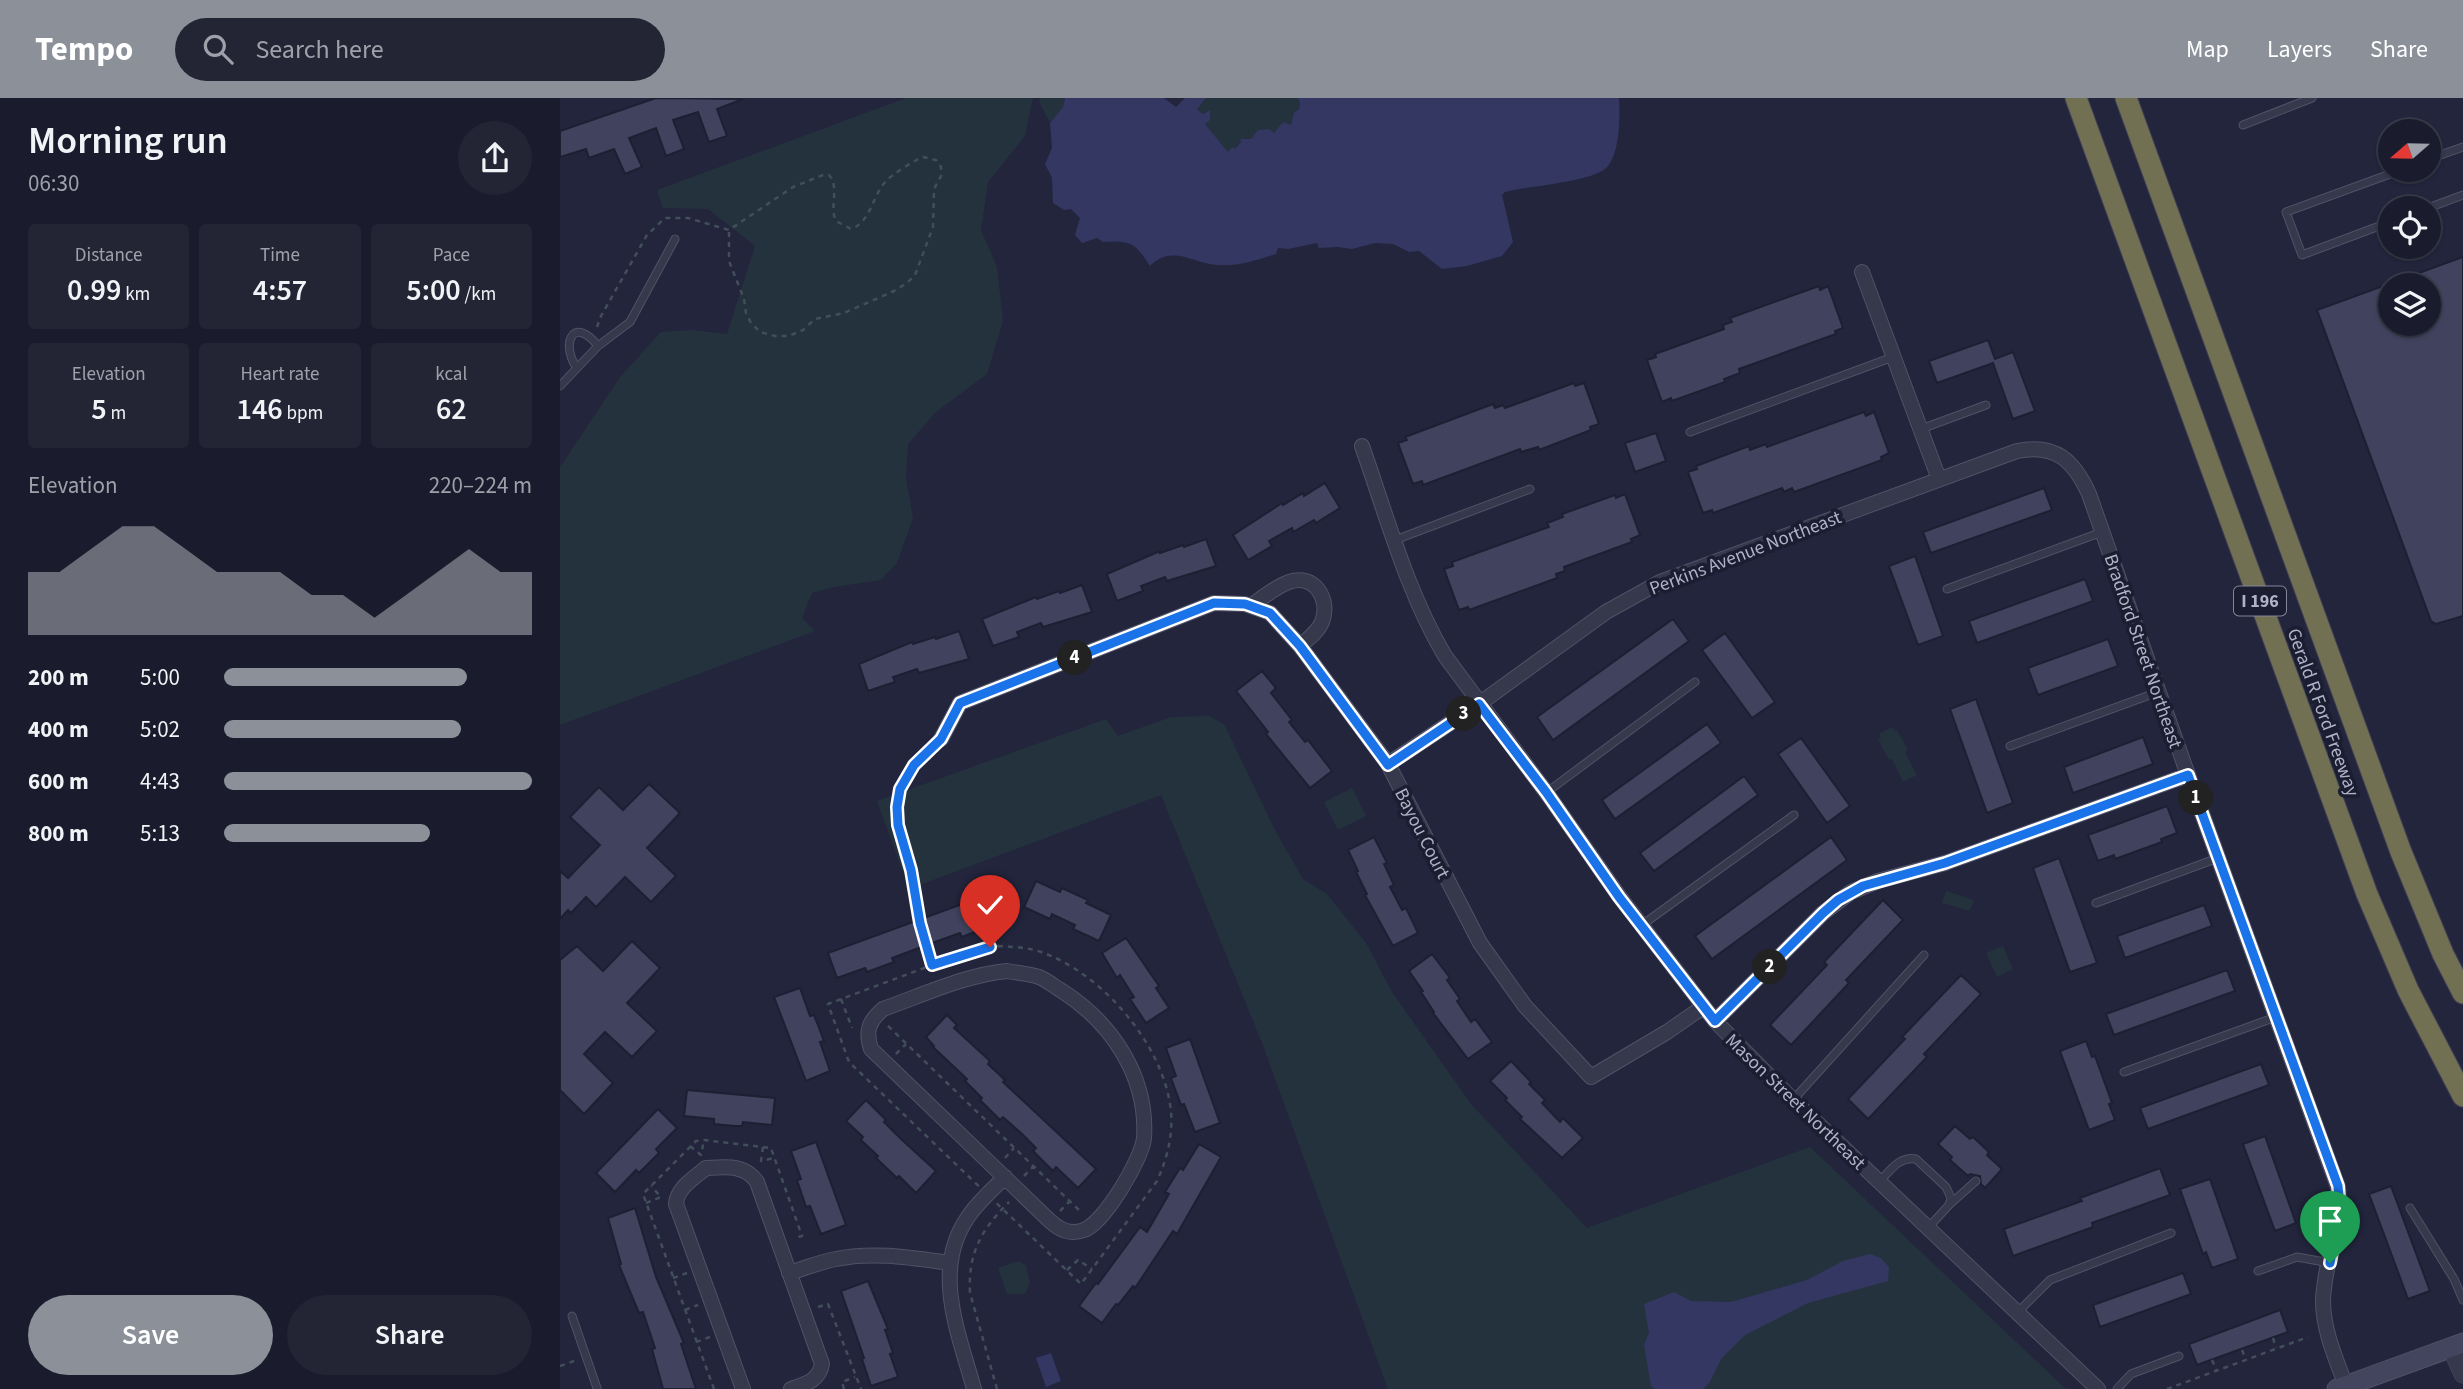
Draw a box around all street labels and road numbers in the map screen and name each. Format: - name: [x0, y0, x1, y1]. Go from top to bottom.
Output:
- street label: Perkins Avenue Northeast: [1646, 504, 1846, 602]
- street label: Bradford Street Northeast: [2097, 551, 2189, 753]
- road number: I 196: [2234, 587, 2286, 616]
- street label: Gerald R Ford Freeway: [2280, 625, 2366, 800]
- street label: Bayou Court: [1387, 784, 1456, 884]
- street label: Mason Street Northeast: [1719, 1028, 1872, 1177]

